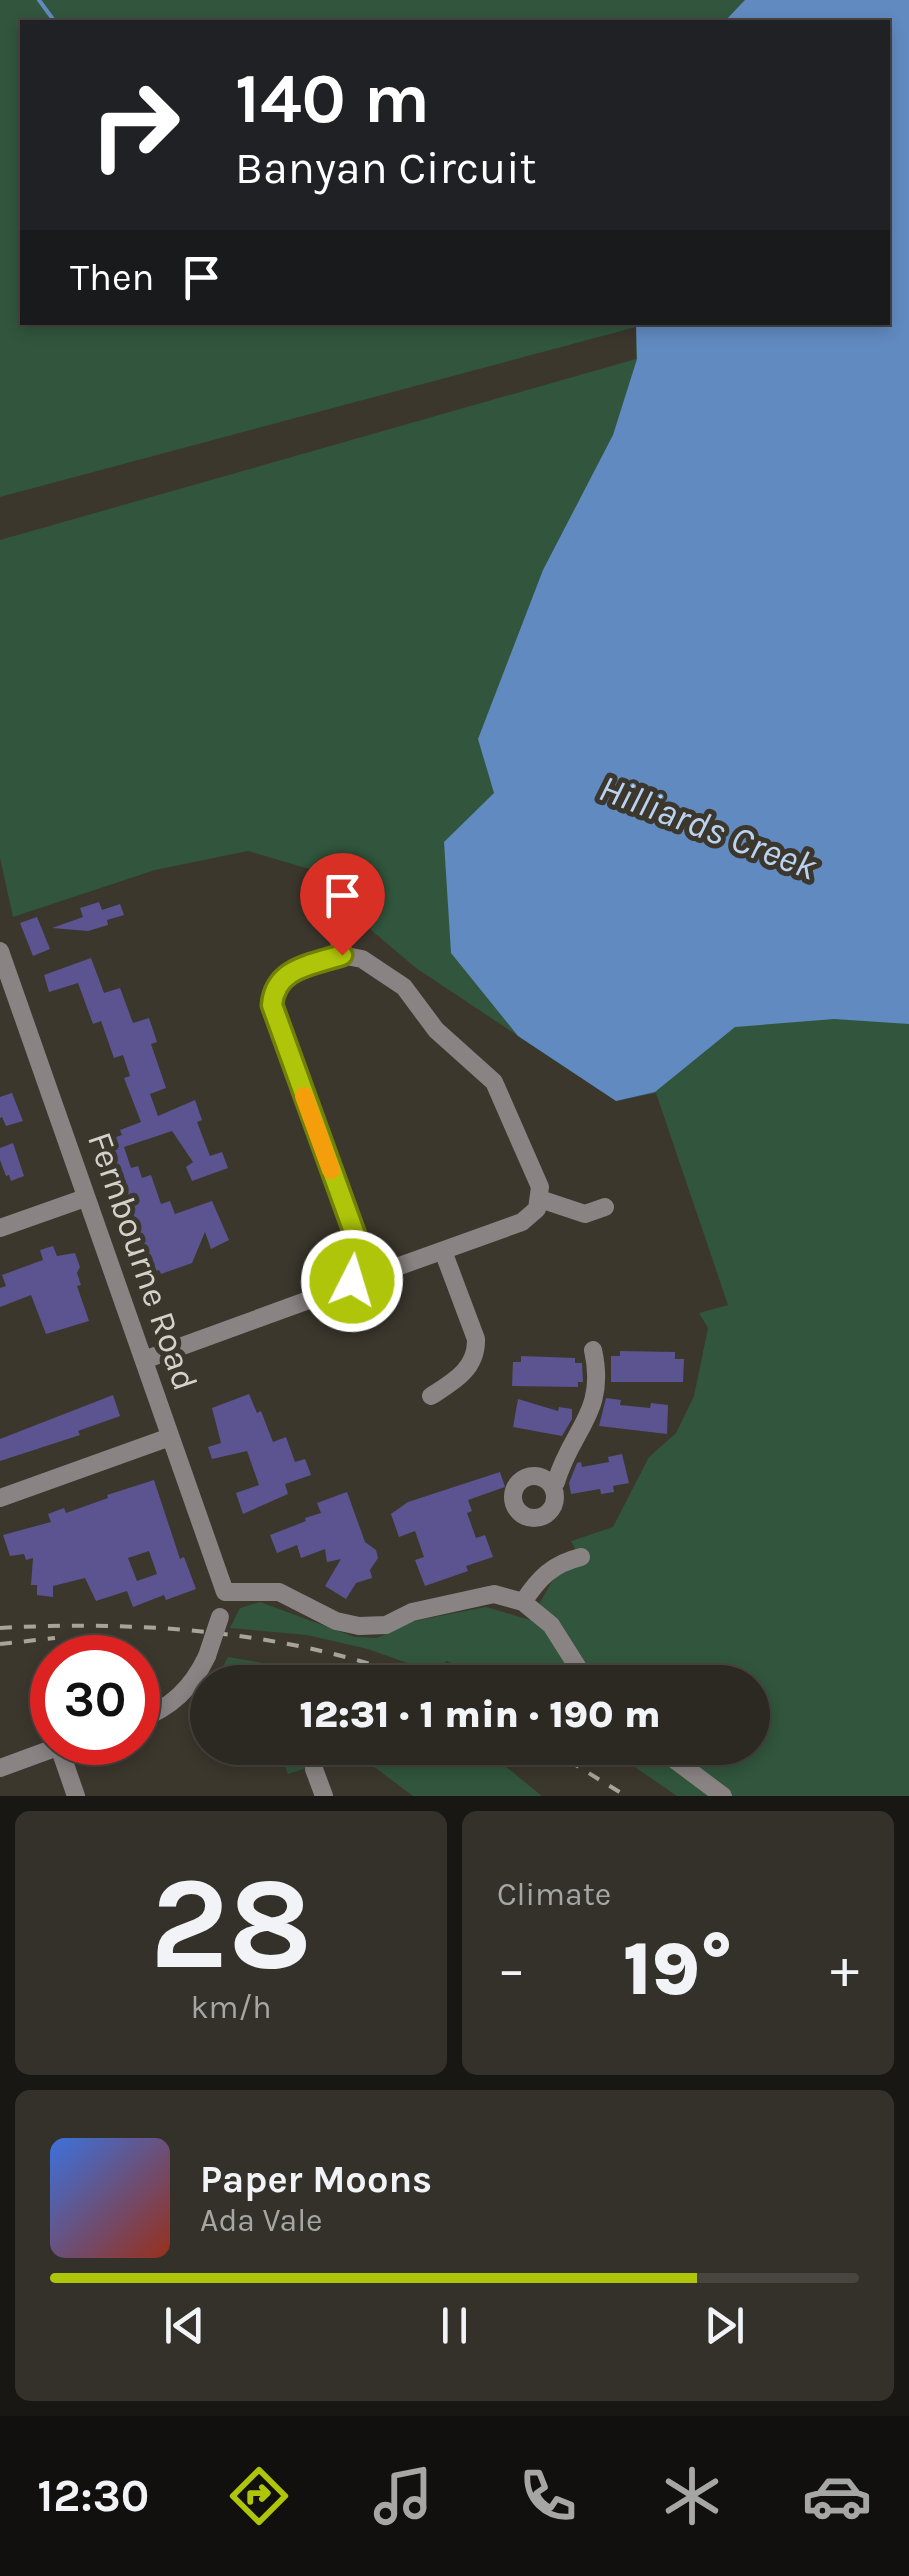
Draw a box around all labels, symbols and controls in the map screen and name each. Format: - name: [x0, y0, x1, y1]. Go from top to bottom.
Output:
- text: 140 m: [235, 58, 430, 140]
- icon: right: [70, 60, 200, 190]
- text: Banyan Circuit: [235, 142, 537, 194]
- icon: arrive: [174, 250, 229, 305]
- text: Then: [70, 255, 154, 300]
- water label: Hilliards Creek: [593, 765, 824, 890]
- pin: [300, 853, 385, 956]
- icon: arrive: [315, 868, 370, 923]
- street label: Fernbourne Road: [79, 1126, 206, 1396]
- position arrow: [300, 1229, 404, 1333]
- speed limit sign: 30: [30, 1635, 160, 1765]
- text: 12:31 · 1 min · 190 m: [299, 1692, 661, 1737]
- text: 28: [150, 1848, 312, 2000]
- text: Climate: [497, 1876, 611, 1913]
- text: 19°: [623, 1925, 733, 2013]
- text: −: [497, 1937, 526, 2001]
- text: +: [830, 1937, 859, 2001]
- text: km/h: [190, 1989, 272, 2026]
- text: Paper Moons: [200, 2157, 432, 2202]
- text: Ada Vale: [200, 2202, 323, 2239]
- icon: previous: [157, 2298, 212, 2353]
- icon: pause: [427, 2298, 482, 2353]
- icon: next: [697, 2298, 752, 2353]
- icon: directions: [224, 2461, 294, 2531]
- icon: music: [368, 2461, 438, 2531]
- icon: phone: [513, 2461, 583, 2531]
- icon: climate: [657, 2461, 727, 2531]
- icon: car: [802, 2461, 872, 2531]
- text: 12:30: [37, 2470, 149, 2522]

